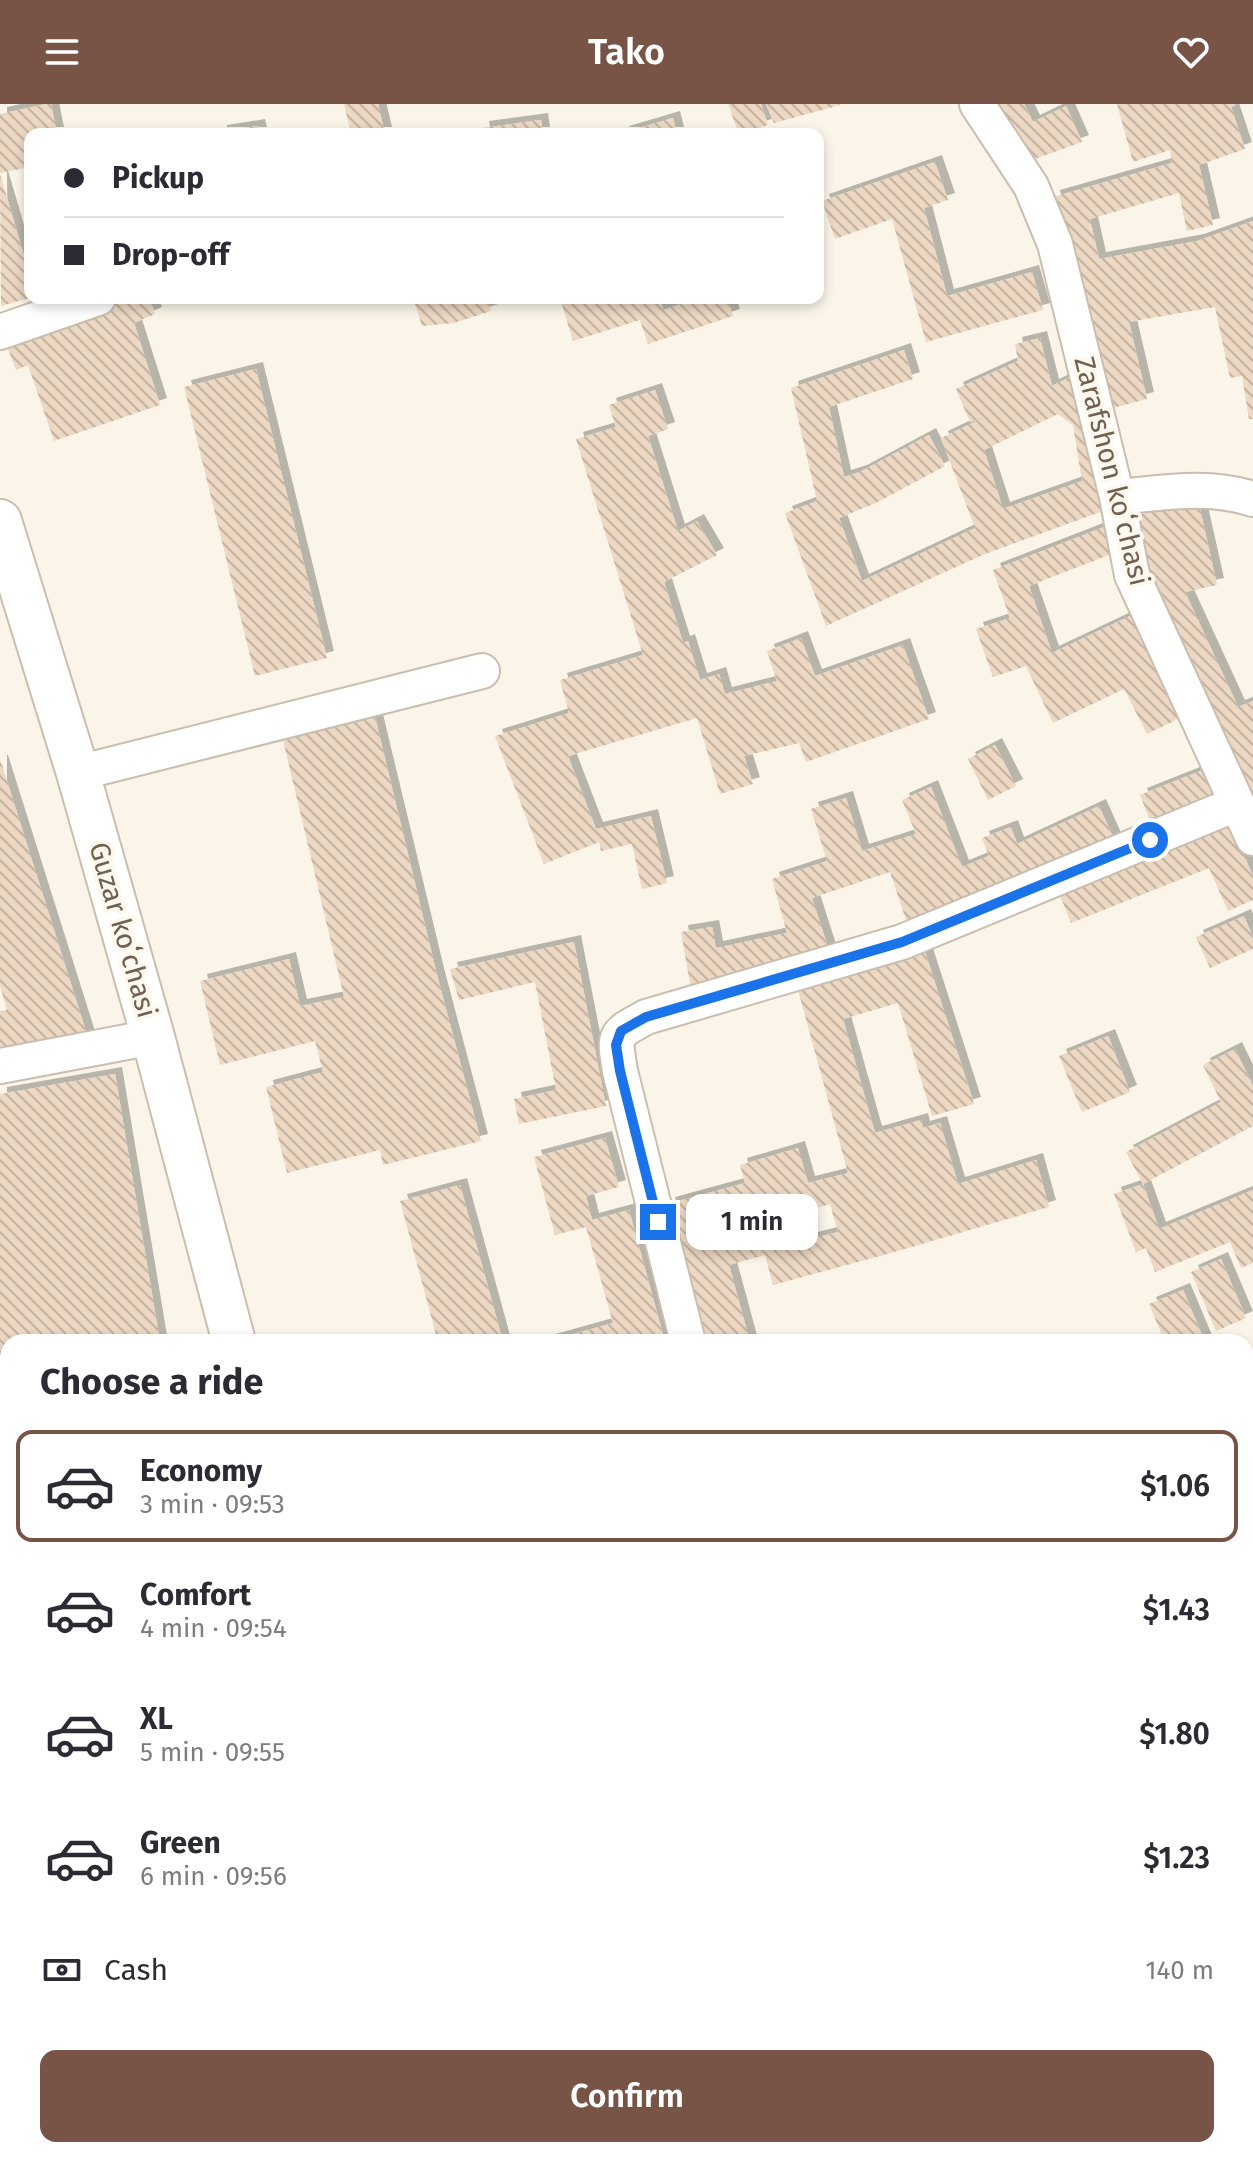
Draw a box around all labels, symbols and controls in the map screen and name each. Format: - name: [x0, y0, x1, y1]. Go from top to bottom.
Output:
- icon: menu: [40, 30, 84, 74]
- text: Tako: [588, 30, 665, 74]
- icon: heart: [1169, 30, 1213, 74]
- text: Pickup: [112, 160, 204, 196]
- text: Drop-off: [112, 237, 229, 273]
- street label: Zarafshon koʻchasi: [1068, 353, 1156, 589]
- route start: [1132, 822, 1168, 858]
- street label: Guzar koʻchasi: [82, 838, 164, 1022]
- callout: 1 min: [686, 1194, 818, 1250]
- route end: [640, 1204, 676, 1240]
- text: 1 min: [721, 1206, 783, 1237]
- text: Choose a ride: [40, 1360, 263, 1404]
- icon: car: [44, 1450, 116, 1522]
- text: Economy: [140, 1453, 262, 1489]
- text: $1.06: [1140, 1468, 1210, 1504]
- text: 3 min · 09:53: [140, 1489, 285, 1520]
- icon: car: [44, 1574, 116, 1646]
- text: Comfort: [140, 1577, 251, 1613]
- text: $1.43: [1143, 1592, 1210, 1628]
- text: 4 min · 09:54: [140, 1613, 287, 1644]
- icon: car: [44, 1698, 116, 1770]
- text: XL: [140, 1701, 173, 1737]
- text: $1.80: [1139, 1716, 1210, 1752]
- text: 5 min · 09:55: [140, 1737, 285, 1768]
- icon: car: [44, 1822, 116, 1894]
- text: Green: [140, 1825, 221, 1861]
- text: $1.23: [1143, 1840, 1210, 1876]
- text: 6 min · 09:56: [140, 1861, 287, 1892]
- icon: cash: [40, 1948, 84, 1992]
- text: Cash: [104, 1952, 168, 1988]
- text: 140 m: [1145, 1955, 1214, 1986]
- button: Confirm: [40, 2050, 1214, 2142]

